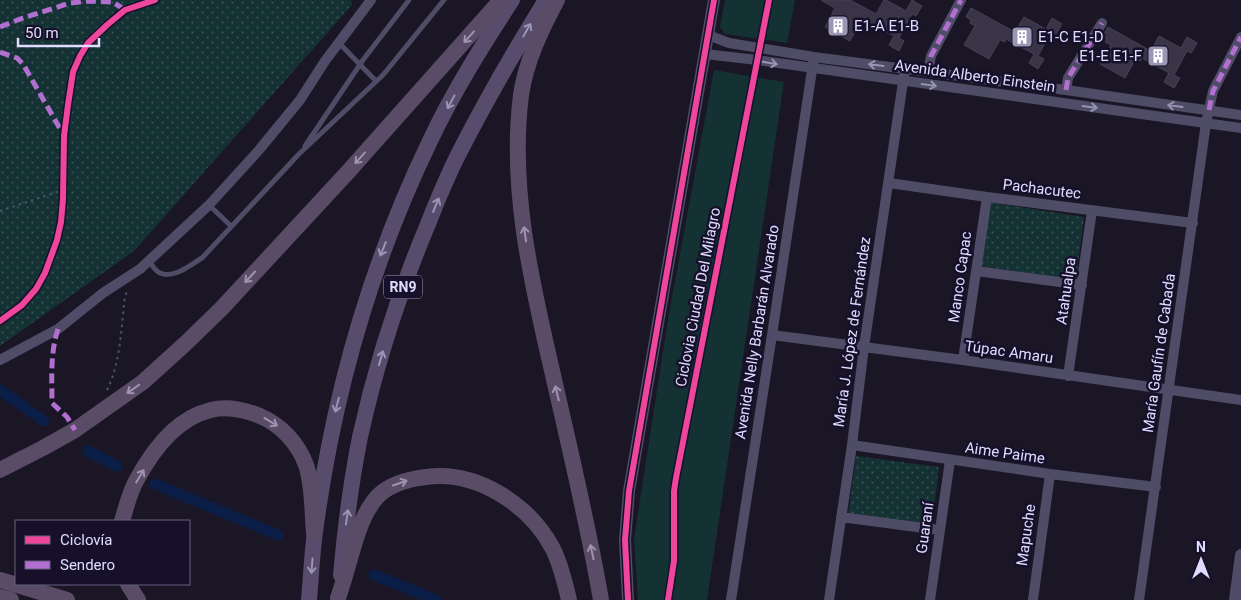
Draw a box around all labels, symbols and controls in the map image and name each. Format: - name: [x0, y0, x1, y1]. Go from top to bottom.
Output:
- building icon: E1-A E1-B: [826, 14, 850, 38]
- scale bar: [18, 15, 99, 47]
- place label: E1-A E1-B: [854, 17, 919, 35]
- text: 50 m: [25, 24, 59, 42]
- one-way arrow: [523, 24, 533, 38]
- building icon: E1-C E1-D: [1010, 25, 1034, 49]
- place label: E1-C E1-D: [1038, 28, 1104, 46]
- one-way arrow: [463, 30, 475, 43]
- building icon: E1-E E1-F: [1146, 44, 1170, 68]
- place label: E1-E E1-F: [1079, 47, 1142, 65]
- street label: Avenida Alberto Einstein: [893, 56, 1057, 96]
- one-way arrow: [762, 58, 778, 68]
- one-way arrow: [868, 60, 884, 70]
- one-way arrow: [921, 80, 937, 90]
- one-way arrow: [445, 94, 455, 108]
- one-way arrow: [1168, 100, 1184, 110]
- one-way arrow: [1082, 102, 1098, 112]
- one-way arrow: [355, 151, 366, 164]
- street label: Pachacutec: [1002, 175, 1082, 203]
- one-way arrow: [431, 198, 441, 213]
- street label: Ciclovia Ciudad Del Milagro: [672, 206, 724, 388]
- street label: Avenida Nelly Barbarán Alvarado: [731, 224, 783, 440]
- one-way arrow: [519, 227, 529, 243]
- street label: Manco Capac: [945, 230, 975, 324]
- street label: María J. López de Fernández: [830, 236, 874, 428]
- one-way arrow: [378, 241, 387, 257]
- street label: Atahualpa: [1052, 256, 1080, 326]
- one-way arrow: [245, 271, 256, 284]
- street label: María Gaufín de Cabada: [1139, 272, 1179, 434]
- road number: RN9: [384, 276, 422, 298]
- street label: Túpac Amaru: [964, 337, 1054, 367]
- one-way arrow: [376, 350, 386, 366]
- one-way arrow: [126, 384, 140, 394]
- one-way arrow: [552, 386, 561, 402]
- one-way arrow: [332, 397, 341, 413]
- one-way arrow: [263, 417, 277, 427]
- street label: Aime Paime: [964, 438, 1046, 468]
- one-way arrow: [135, 469, 145, 483]
- one-way arrow: [392, 478, 407, 487]
- street label: Guaraní: [912, 500, 938, 555]
- street label: Mapuche: [1013, 503, 1039, 567]
- one-way arrow: [343, 509, 353, 525]
- legend: [15, 520, 190, 585]
- text: Ciclovía: [60, 531, 113, 549]
- north arrow: [1176, 535, 1226, 585]
- text: N: [1196, 539, 1206, 555]
- one-way arrow: [587, 544, 596, 560]
- text: Sendero: [60, 556, 115, 574]
- one-way arrow: [307, 557, 317, 573]

